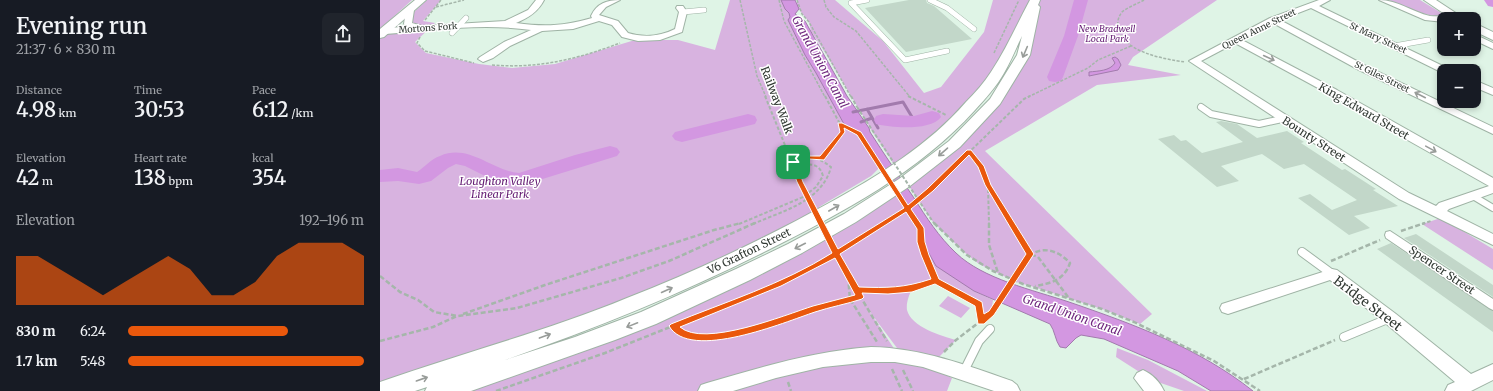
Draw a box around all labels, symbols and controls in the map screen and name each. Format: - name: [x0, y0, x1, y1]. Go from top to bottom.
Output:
- street label: Queen Anne Street: [1220, 6, 1298, 51]
- text: Evening run: [16, 12, 147, 40]
- map controls: [1437, 12, 1481, 108]
- button: +: [1437, 12, 1481, 56]
- button: share: [322, 13, 364, 55]
- water label: Grand Union Canal: [789, 13, 852, 111]
- street label: St Mary Street: [1348, 19, 1409, 56]
- street label: Mortons Fork: [398, 20, 458, 35]
- park label: New Bradwell Local Park: [1078, 23, 1136, 44]
- text: 21:37 · 6 × 830 m: [16, 41, 115, 58]
- one-way arrow: [1021, 46, 1028, 58]
- one-way arrow: [1263, 55, 1275, 62]
- street label: St Giles Street: [1353, 58, 1412, 95]
- street label: Railway Walk: [758, 64, 796, 136]
- button: −: [1437, 64, 1481, 108]
- street label: King Edward Street: [1316, 79, 1412, 143]
- text: Distance: [16, 83, 62, 97]
- text: Time: [134, 83, 162, 97]
- text: Pace: [252, 83, 276, 97]
- one-way arrow: [1414, 91, 1426, 98]
- text: 4.98: [16, 97, 56, 122]
- text: 30:53: [134, 97, 185, 122]
- text: 6:12: [252, 97, 289, 122]
- text: km: [56, 106, 77, 120]
- text: /km: [289, 106, 313, 120]
- street label: Bounty Street: [1280, 113, 1349, 165]
- pin: [776, 145, 810, 179]
- one-way arrow: [1425, 146, 1437, 153]
- one-way arrow: [938, 147, 949, 156]
- text: Elevation: [16, 151, 66, 165]
- text: Heart rate: [134, 151, 187, 165]
- text: kcal: [252, 151, 274, 165]
- icon: arrive: [782, 151, 804, 173]
- text: 42: [16, 165, 39, 190]
- text: 138: [134, 165, 166, 190]
- text: 354: [252, 165, 286, 190]
- text: m: [39, 174, 53, 188]
- text: bpm: [166, 174, 193, 188]
- park label: Loughton Valley Linear Park: [460, 174, 540, 201]
- one-way arrow: [828, 204, 840, 212]
- text: Elevation: [16, 212, 75, 229]
- text: 192–196 m: [299, 212, 364, 229]
- street label: V6 Grafton Street: [704, 225, 793, 278]
- one-way arrow: [794, 243, 806, 250]
- street label: Spencer Street: [1406, 243, 1478, 298]
- street label: Bridge Street: [1330, 272, 1405, 335]
- one-way arrow: [660, 285, 672, 293]
- water label: Grand Union Canal: [1021, 291, 1124, 339]
- one-way arrow: [626, 321, 638, 329]
- text: 830 m: [16, 323, 56, 340]
- text: 6:24: [80, 323, 106, 340]
- one-way arrow: [539, 332, 552, 339]
- text: 1.7 km: [16, 353, 57, 370]
- text: 5:48: [80, 353, 105, 370]
- one-way arrow: [416, 374, 428, 382]

